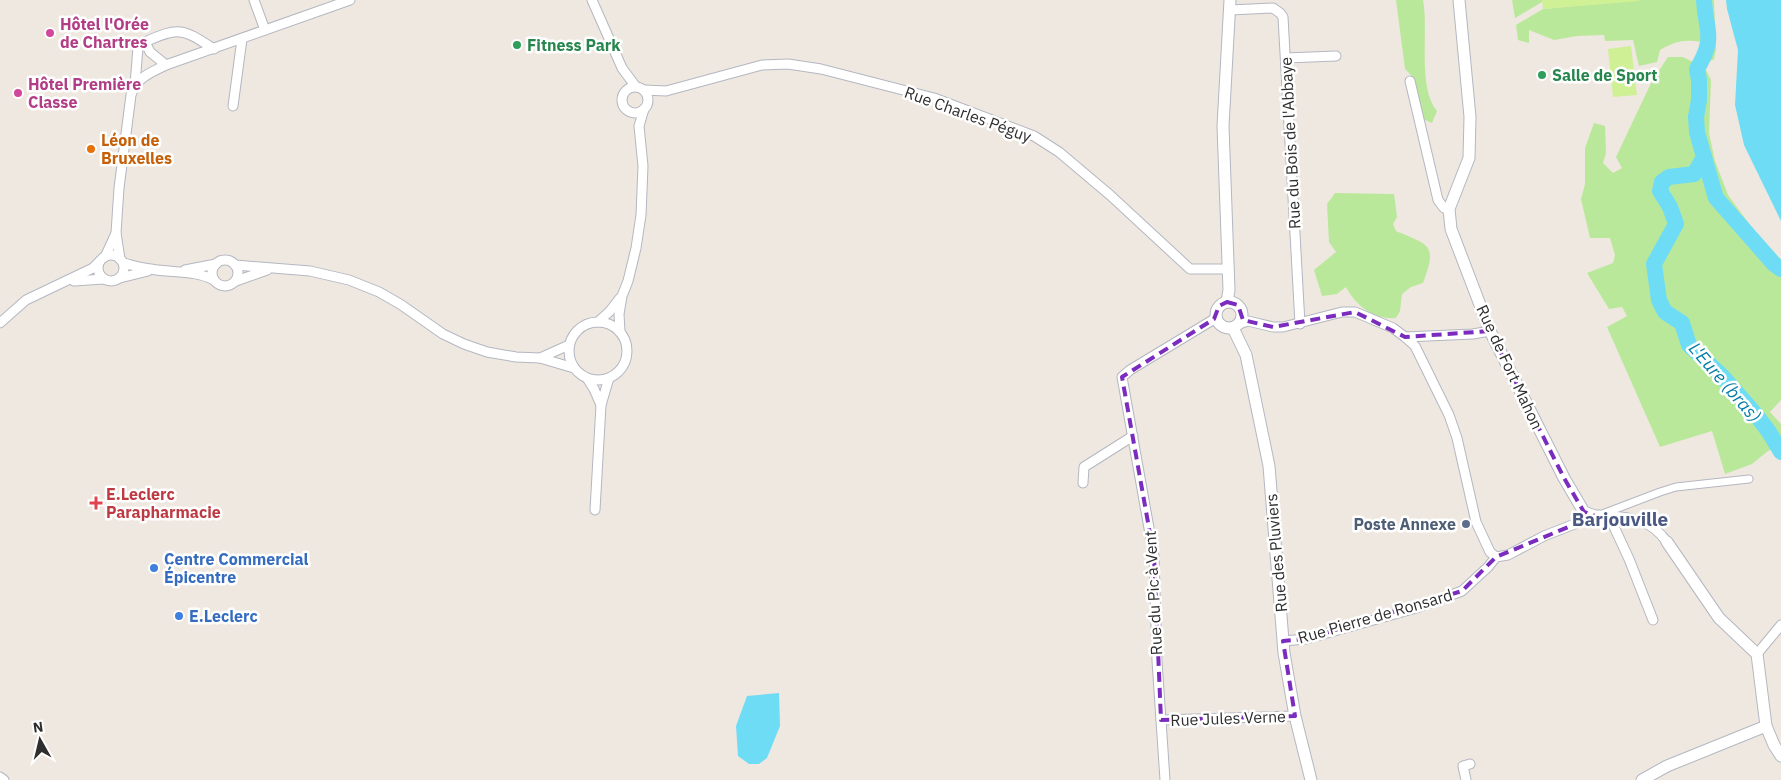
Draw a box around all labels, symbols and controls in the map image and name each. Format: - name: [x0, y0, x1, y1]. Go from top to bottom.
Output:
- place label: Hôtel l'Orée de Chartres: [60, 14, 149, 52]
- marker: Hôtel l'Orée de Chartres: [44, 27, 56, 39]
- place label: Fitness Park: [527, 35, 621, 55]
- marker: Fitness Park: [511, 39, 523, 51]
- street label: Rue du Bois de l'Abbaye: [1275, 56, 1304, 230]
- place label: Salle de Sport: [1552, 65, 1657, 85]
- marker: Salle de Sport: [1536, 69, 1548, 81]
- place label: Hôtel Première Classe: [28, 74, 141, 112]
- street label: Rue Charles Péguy: [902, 82, 1034, 146]
- marker: Hôtel Première Classe: [12, 87, 24, 99]
- place label: Léon de Bruxelles: [101, 130, 172, 168]
- marker: Léon de Bruxelles: [85, 143, 97, 155]
- street label: Rue de Fort Mahon: [1472, 301, 1548, 433]
- water label: L'Eure (bras): [1684, 337, 1766, 427]
- place label: E.Leclerc Parapharmacie: [106, 484, 221, 522]
- street label: Rue des Pluviers: [1261, 493, 1291, 613]
- marker: E.Leclerc Parapharmacie: [90, 497, 102, 509]
- district label: Barjouville: [1572, 507, 1668, 531]
- place label: Poste Annexe: [1354, 514, 1456, 534]
- marker: Poste Annexe: [1460, 518, 1472, 530]
- street label: Rue du Pic à Vent: [1140, 530, 1166, 656]
- place label: Centre Commercial Épicentre: [164, 549, 309, 587]
- marker: Centre Commercial Épicentre: [148, 562, 160, 574]
- street label: Rue Pierre de Ronsard: [1295, 584, 1455, 648]
- place label: E.Leclerc: [189, 606, 258, 626]
- marker: E.Leclerc: [173, 610, 185, 622]
- street label: Rue Jules Verne: [1170, 706, 1286, 730]
- north arrow: [15, 715, 65, 765]
- text: N: [32, 718, 44, 737]

